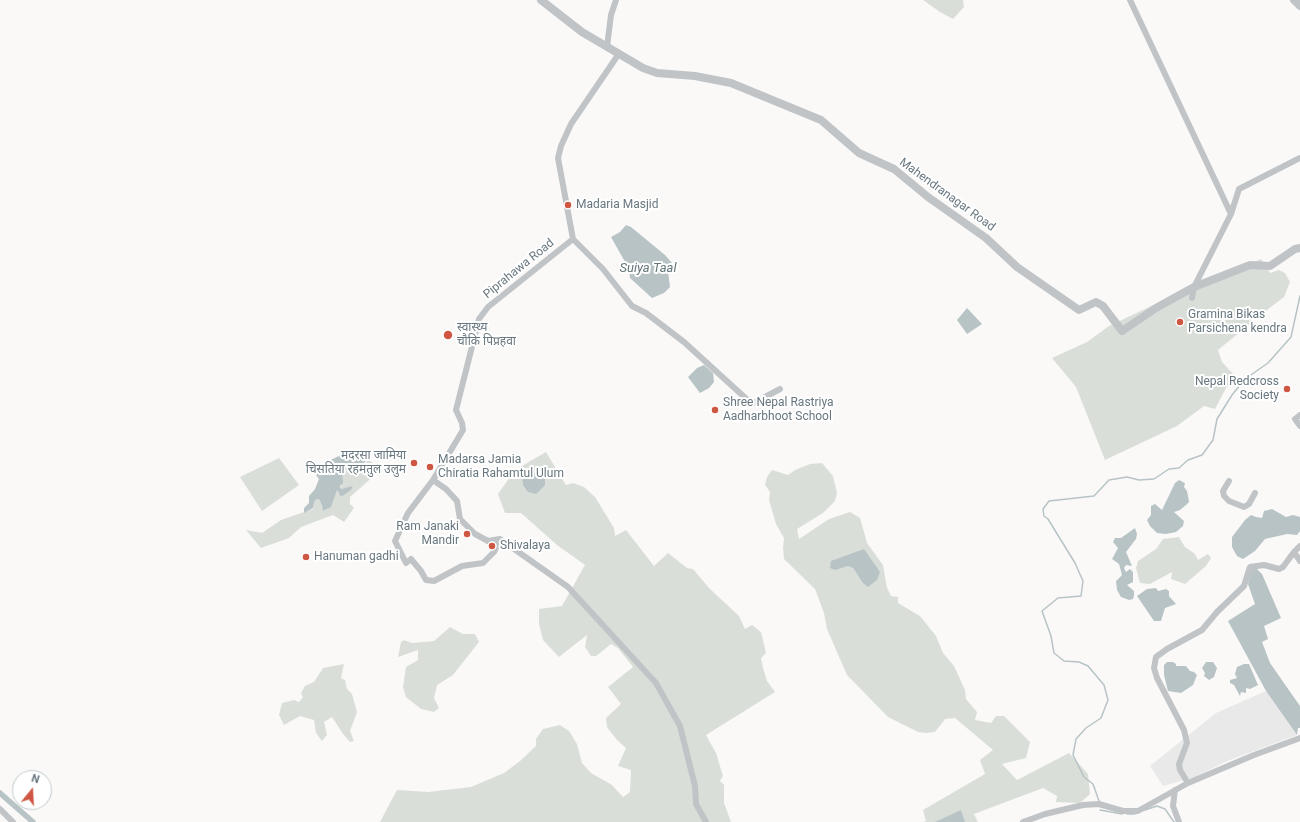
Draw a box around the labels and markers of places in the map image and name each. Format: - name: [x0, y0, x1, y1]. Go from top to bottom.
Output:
- place label: Madaria Masjid: [576, 198, 659, 212]
- marker: Madaria Masjid: [563, 200, 573, 210]
- place label: Gramina Bikas Parsichena kendra: [1188, 308, 1287, 336]
- marker: Gramina Bikas Parsichena kendra: [1175, 317, 1185, 327]
- place label: स्वास्थ्य चाैकि पिप्रहवा: [457, 321, 516, 349]
- marker: स्वास्थ्य चाैकि पिप्रहवा: [442, 329, 454, 341]
- place label: Nepal Redcross Society: [1195, 375, 1279, 403]
- marker: Nepal Redcross Society: [1282, 384, 1292, 394]
- place label: Shree Nepal Rastriya Aadharbhoot School: [723, 396, 834, 424]
- marker: Shree Nepal Rastriya Aadharbhoot School: [710, 405, 720, 415]
- place label: मदरसा जामिया चिसतिया रहमतुल उलुम: [306, 449, 406, 477]
- place label: Madarsa Jamia Chiratia Rahamtul Ulum: [438, 453, 564, 481]
- marker: मदरसा जामिया चिसतिया रहमतुल उलुम: [409, 458, 419, 468]
- marker: Madarsa Jamia Chiratia Rahamtul Ulum: [425, 462, 435, 472]
- place label: Ram Janaki Mandir: [396, 520, 459, 548]
- marker: Ram Janaki Mandir: [462, 529, 472, 539]
- place label: Shivalaya: [500, 539, 550, 553]
- marker: Shivalaya: [487, 541, 497, 551]
- place label: Hanuman gadhi: [314, 550, 399, 564]
- marker: Hanuman gadhi: [301, 552, 311, 562]

